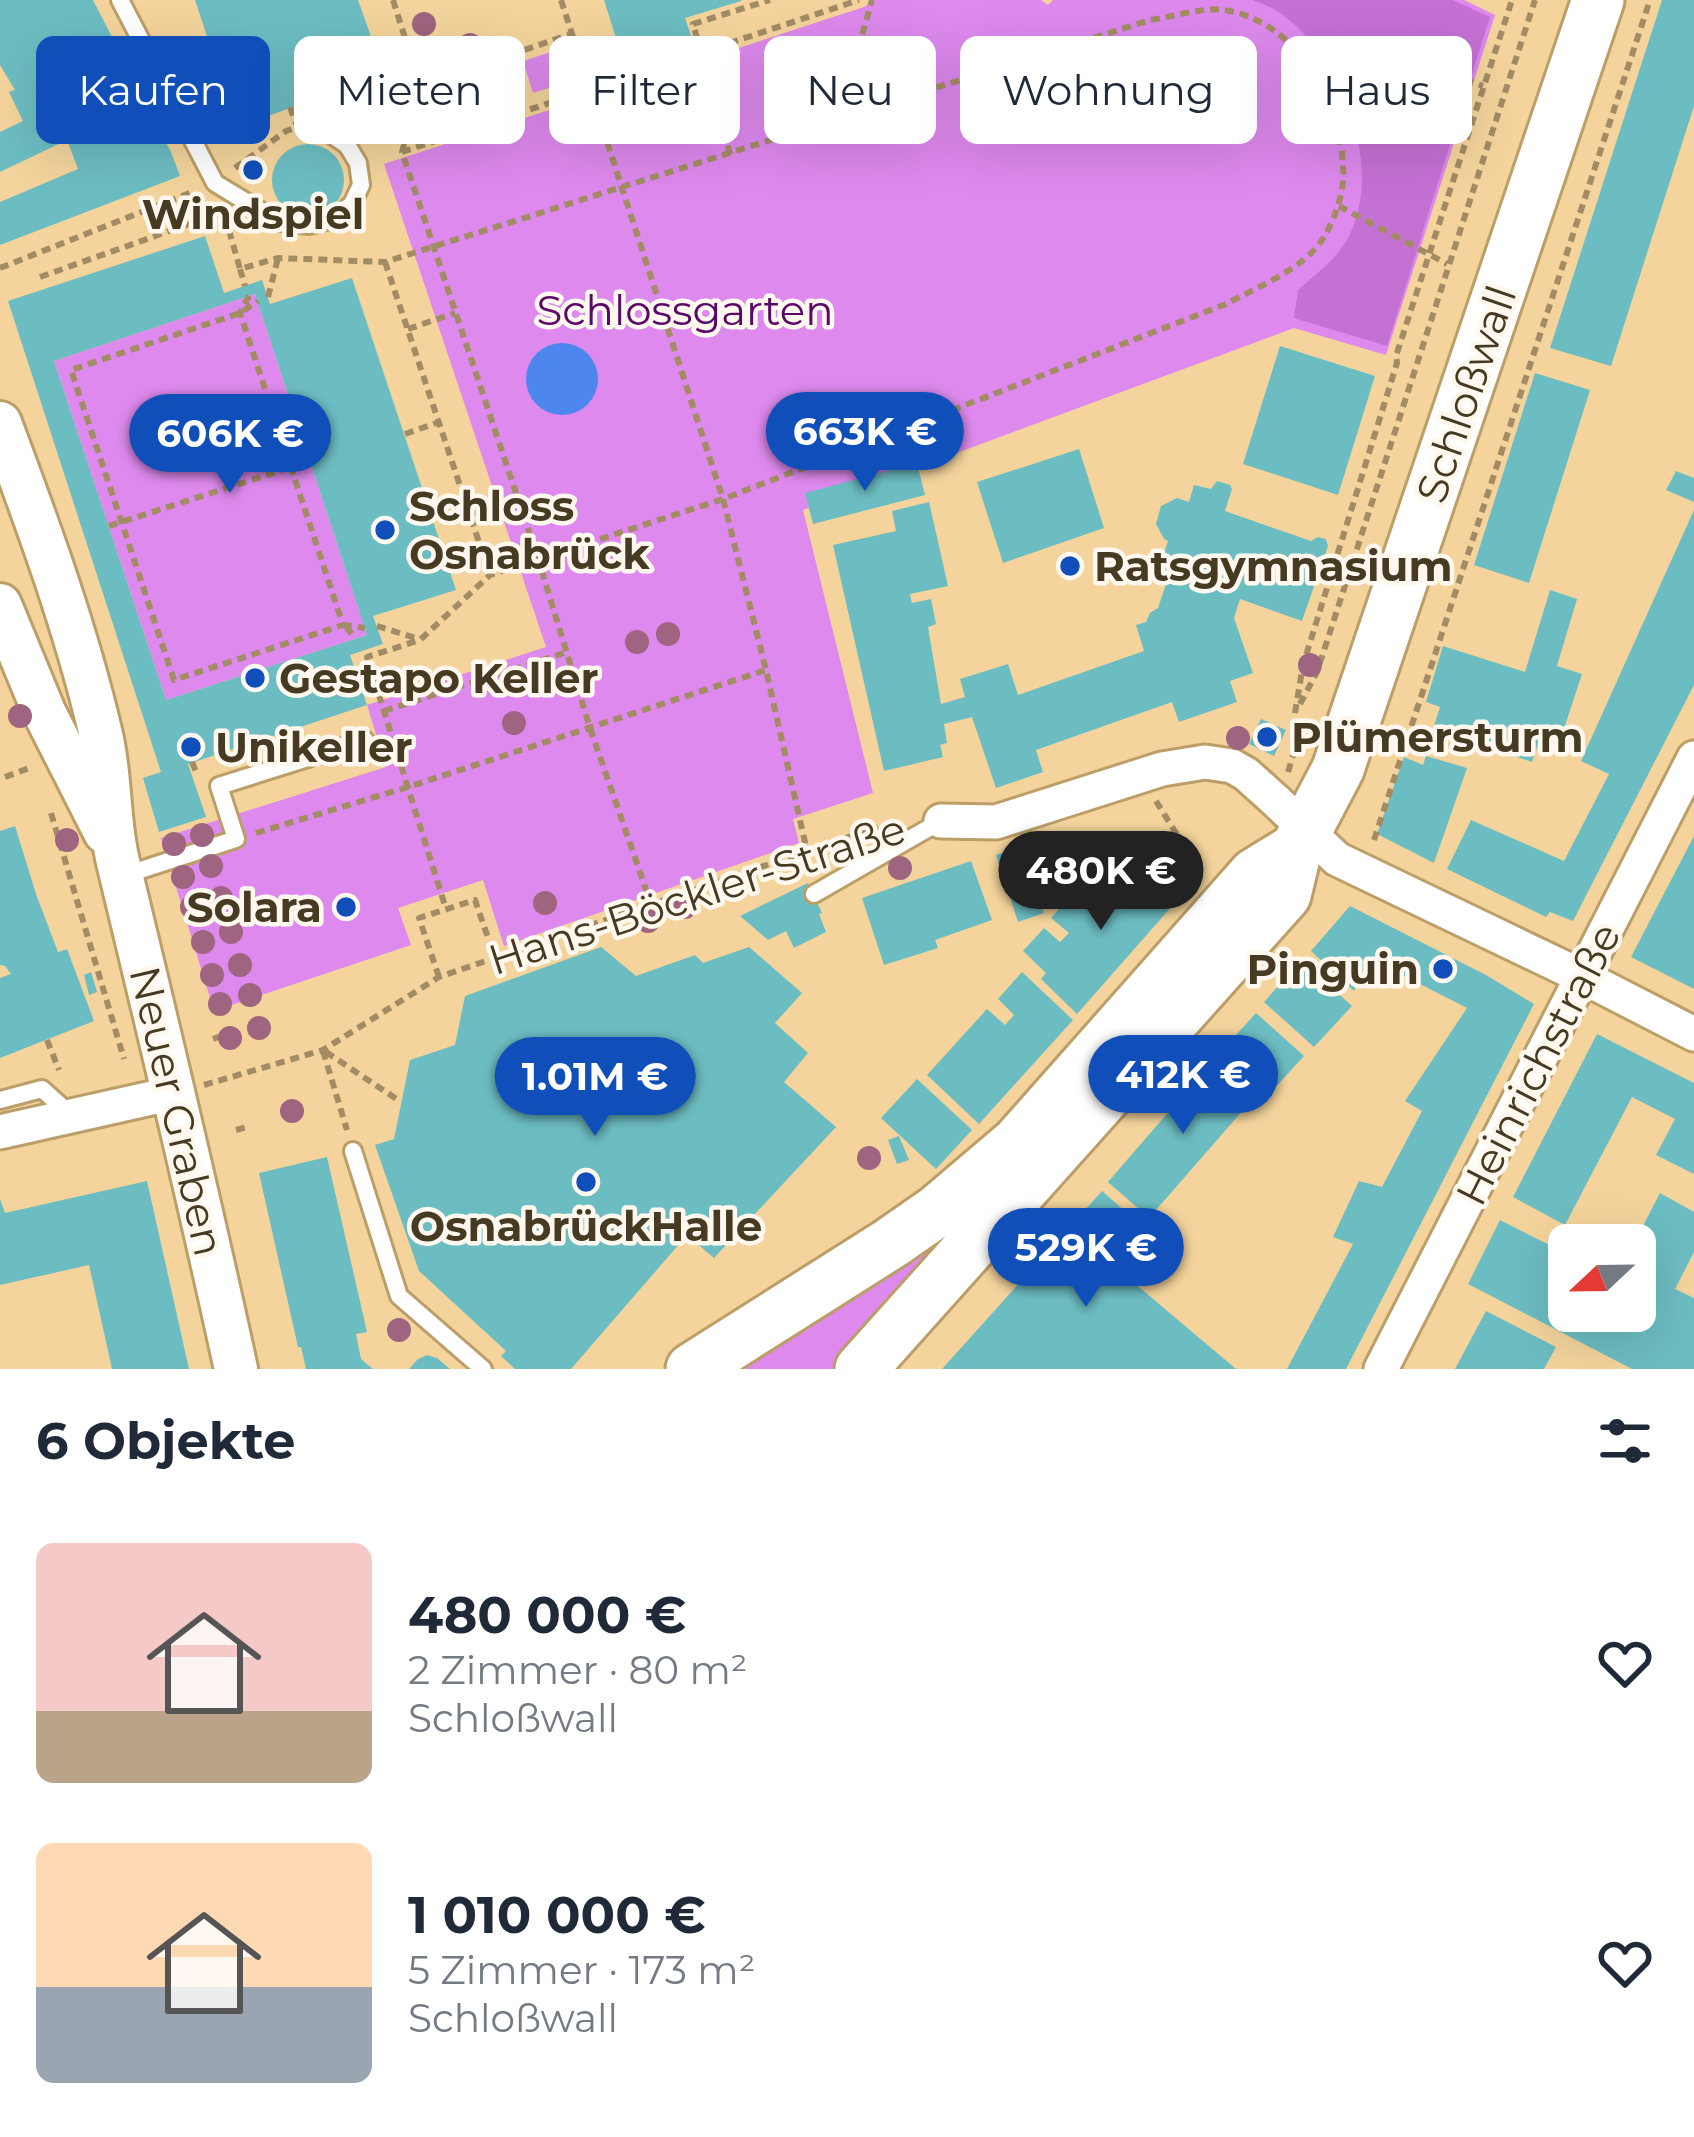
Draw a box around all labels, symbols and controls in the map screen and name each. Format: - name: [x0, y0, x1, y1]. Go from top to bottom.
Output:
- chip: Kaufen: [36, 36, 270, 144]
- chip: Mieten: [294, 36, 525, 144]
- chip: Filter: [549, 36, 740, 144]
- chip: Neu: [764, 36, 936, 144]
- chip: Wohnung: [960, 36, 1257, 144]
- chip: Haus: [1281, 36, 1472, 144]
- marker: Windspiel: [240, 157, 266, 183]
- place label: Windspiel: [142, 188, 364, 240]
- street label: Schloßwall: [1405, 279, 1527, 509]
- park label: Schlossgarten: [536, 284, 834, 336]
- pin: 663K €: [767, 392, 963, 494]
- pin: 606K €: [132, 394, 328, 496]
- text: 663K €: [793, 407, 937, 455]
- text: 606K €: [156, 409, 304, 457]
- place label: Schloss Osnabrück: [409, 480, 650, 580]
- marker: Schloss Osnabrück: [372, 517, 398, 543]
- place label: Ratsgymnasium: [1094, 540, 1453, 592]
- marker: Ratsgymnasium: [1057, 553, 1083, 579]
- place label: Gestapo Keller: [279, 652, 599, 704]
- marker: Gestapo Keller: [242, 665, 268, 691]
- place label: Plümersturm: [1291, 711, 1584, 763]
- place label: Unikeller: [215, 721, 413, 773]
- marker: Plümersturm: [1254, 724, 1280, 750]
- marker: Unikeller: [178, 734, 204, 760]
- street label: Hans-Böckler-Straße: [482, 802, 912, 986]
- pin: 480K €: [1003, 831, 1199, 933]
- text: 480K €: [1025, 846, 1177, 894]
- place label: Solara: [187, 881, 322, 933]
- marker: Solara: [333, 894, 359, 920]
- street label: Heinrichstraße: [1445, 914, 1631, 1214]
- place label: Pinguin: [1247, 943, 1419, 995]
- marker: Pinguin: [1430, 956, 1456, 982]
- street label: Neuer Graben: [118, 961, 236, 1261]
- pin: 412K €: [1085, 1035, 1281, 1137]
- pin: 1.01M €: [484, 1037, 706, 1139]
- text: 412K €: [1115, 1050, 1251, 1098]
- text: 1.01M €: [522, 1052, 668, 1100]
- marker: OsnabrückHalle: [573, 1169, 599, 1195]
- place label: OsnabrückHalle: [410, 1200, 762, 1252]
- pin: 529K €: [988, 1208, 1184, 1310]
- text: 529K €: [1015, 1223, 1157, 1271]
- north arrow: [1548, 1224, 1656, 1332]
- map controls: [1548, 1224, 1656, 1332]
- icon: filters: [1592, 1408, 1658, 1474]
- text: 6 Objekte: [36, 1410, 296, 1472]
- text: 480 000 €: [408, 1584, 686, 1646]
- icon: home: [132, 1591, 276, 1735]
- icon: heart: [1592, 1630, 1658, 1696]
- text: 2 Zimmer · 80 m²: [408, 1646, 748, 1694]
- text: Schloßwall: [408, 1694, 618, 1742]
- text: 1 010 000 €: [408, 1884, 706, 1946]
- icon: home: [132, 1891, 276, 2035]
- icon: heart: [1592, 1930, 1658, 1996]
- text: 5 Zimmer · 173 m²: [408, 1946, 755, 1994]
- text: Schloßwall: [408, 1994, 618, 2042]

